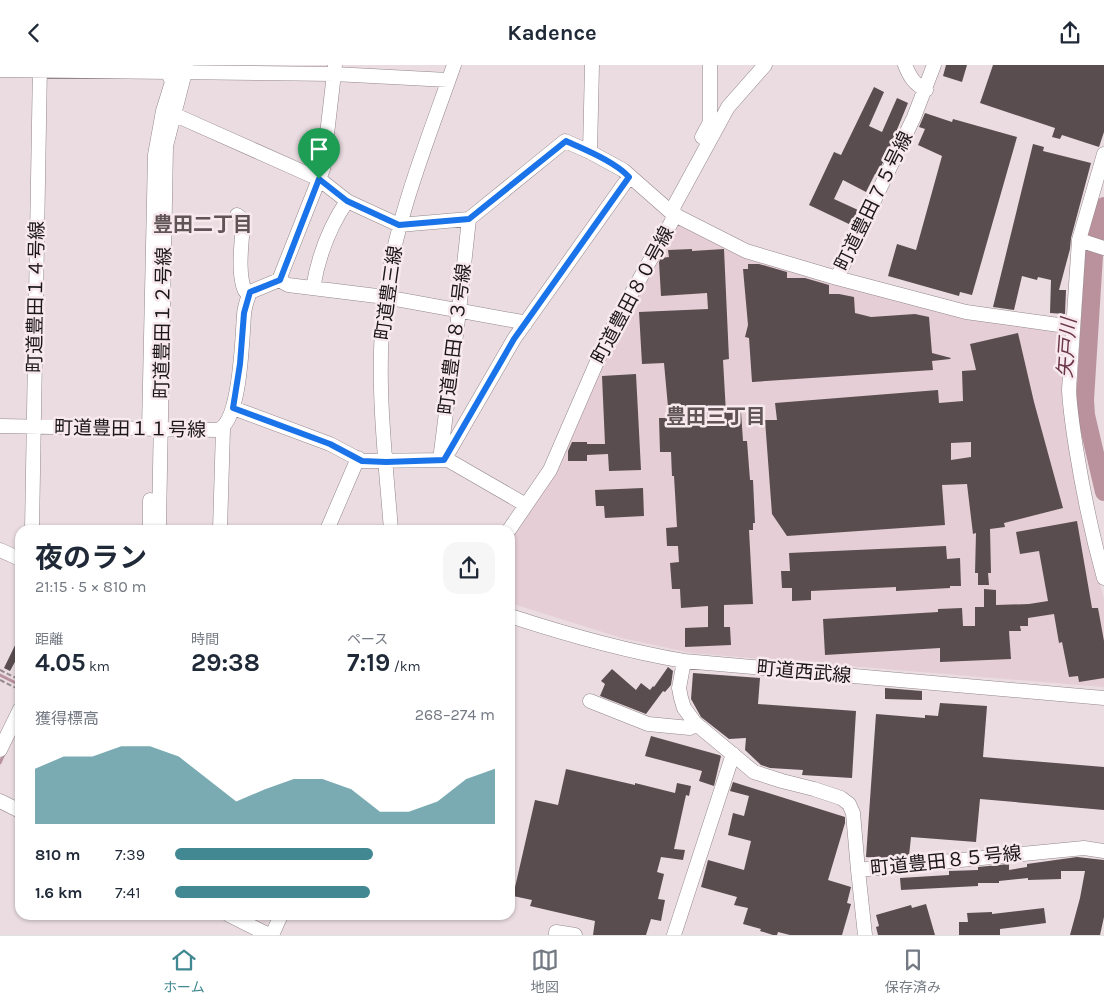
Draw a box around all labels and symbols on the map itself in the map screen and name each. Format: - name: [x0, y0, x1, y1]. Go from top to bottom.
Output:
- pin: [298, 128, 340, 179]
- street label: 町道豊田７５号線: [831, 128, 917, 274]
- district label: 豊田二丁目: [153, 213, 253, 236]
- street label: 町道豊田１４号線: [24, 221, 48, 373]
- street label: 町道豊田８０号線: [588, 223, 678, 367]
- street label: 町道豊三線: [371, 244, 407, 342]
- street label: 町道豊田１２号線: [151, 247, 175, 399]
- street label: 町道豊田８３号線: [435, 262, 475, 416]
- water label: 矢戸川: [1053, 315, 1081, 379]
- district label: 豊田三丁目: [666, 405, 766, 428]
- street label: 町道豊田１１号線: [54, 417, 206, 441]
- street label: 町道西武線: [756, 657, 852, 687]
- street label: 町道豊田８５号線: [869, 842, 1023, 880]

